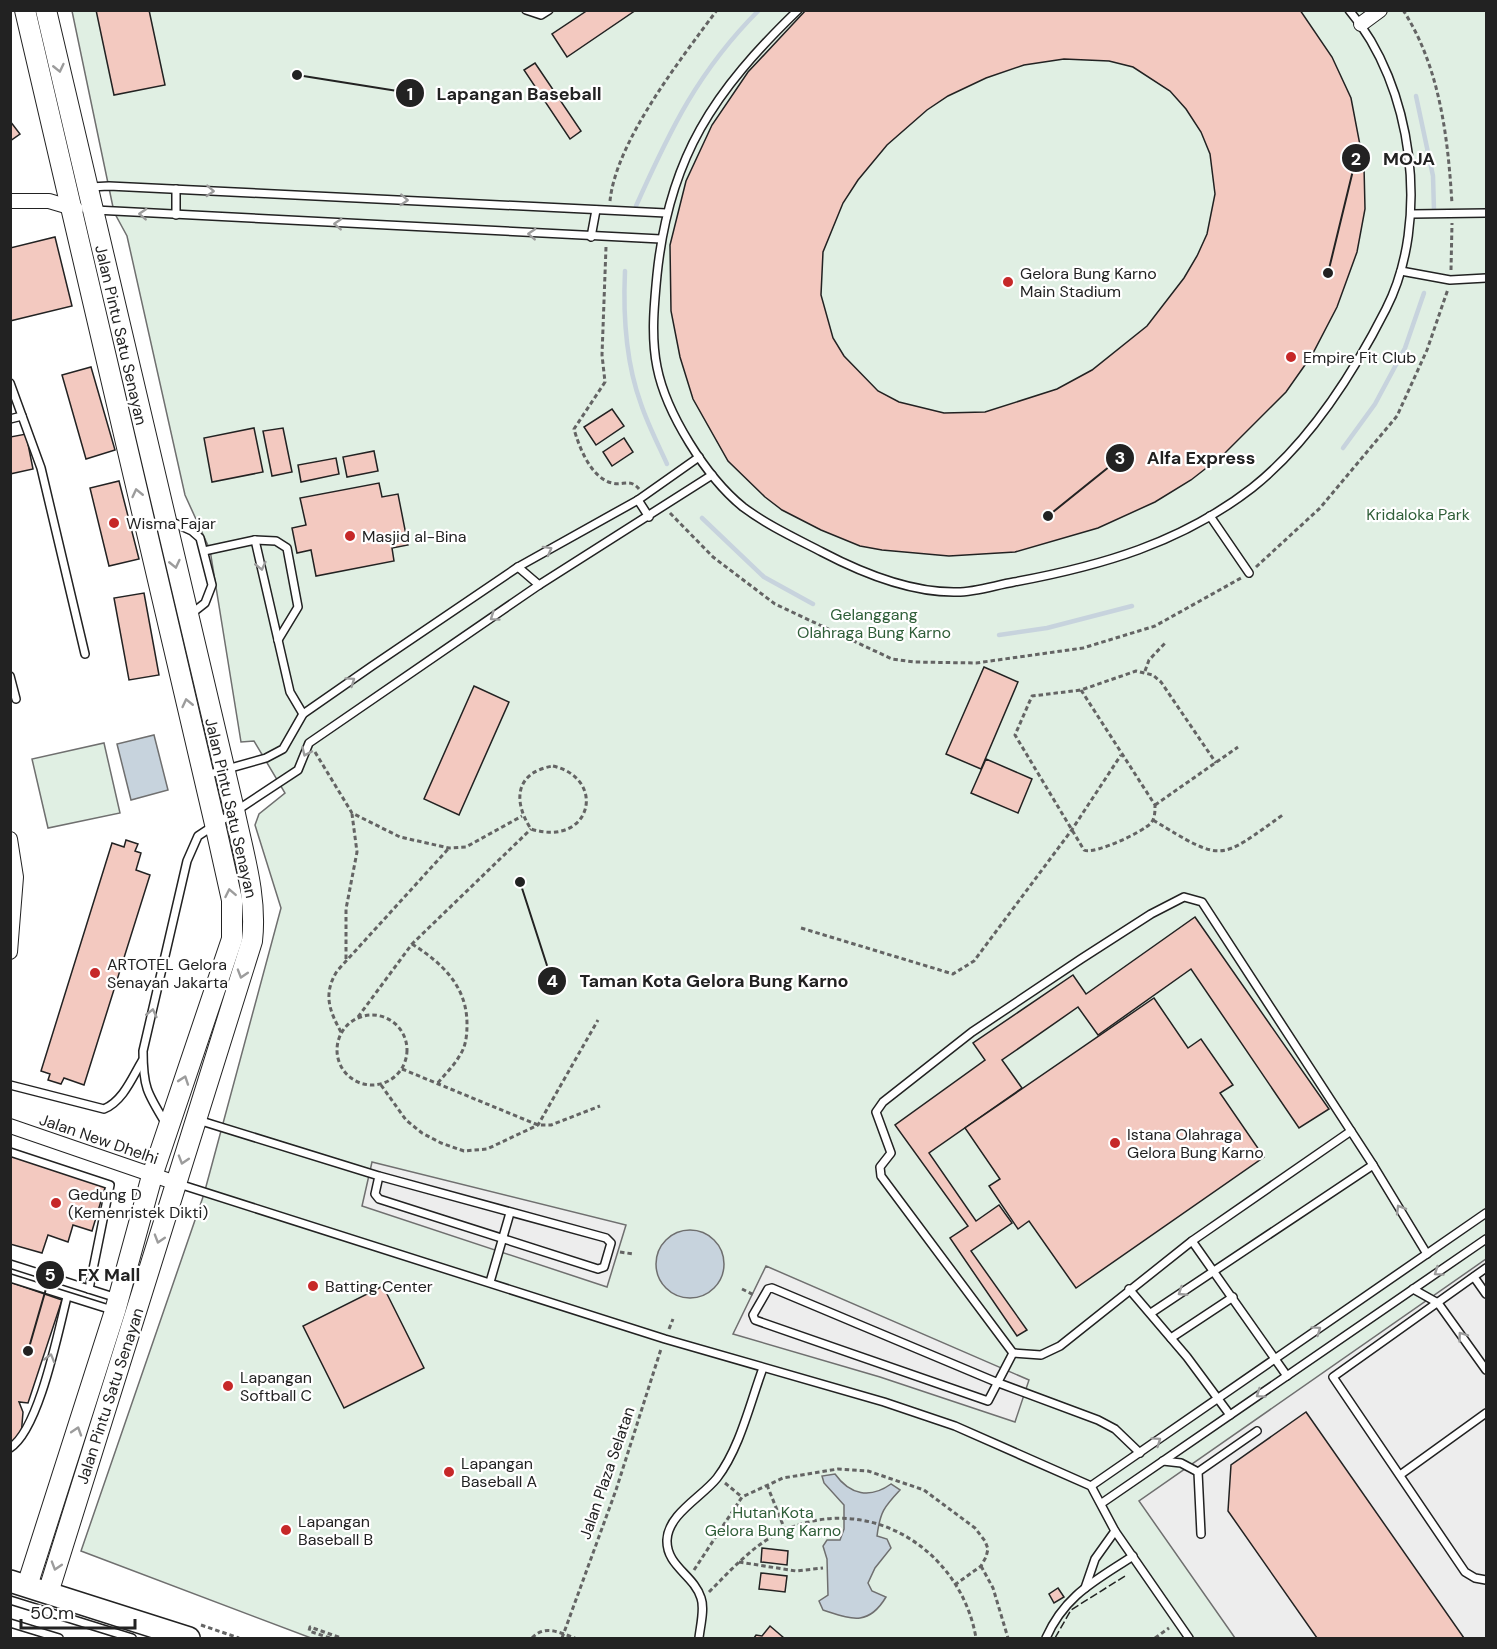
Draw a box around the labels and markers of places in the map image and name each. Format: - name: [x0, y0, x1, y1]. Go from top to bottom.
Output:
- callout: Lapangan Baseball: [395, 75, 614, 111]
- callout: MOJA: [1341, 140, 1447, 176]
- place label: Gelora Bung Karno Main Stadium: [1020, 263, 1157, 302]
- marker: Gelora Bung Karno Main Stadium: [1001, 275, 1015, 289]
- place label: Empire Fit Club: [1303, 347, 1416, 368]
- marker: Empire Fit Club: [1284, 350, 1298, 364]
- callout: Alfa Express: [1105, 440, 1267, 476]
- place label: Wisma Fajar: [126, 513, 216, 534]
- marker: Wisma Fajar: [107, 516, 121, 530]
- place label: Masjid al-Bina: [362, 526, 467, 547]
- marker: Masjid al-Bina: [343, 529, 357, 543]
- place label: ARTOTEL Gelora Senayan Jakarta: [107, 954, 228, 993]
- callout: Taman Kota Gelora Bung Karno: [537, 963, 861, 999]
- marker: ARTOTEL Gelora Senayan Jakarta: [88, 966, 102, 980]
- place label: Istana Olahraga Gelora Bung Karno: [1127, 1124, 1264, 1163]
- marker: Istana Olahraga Gelora Bung Karno: [1108, 1136, 1122, 1150]
- place label: Gedung D (Kemenristek Dikti): [68, 1184, 208, 1223]
- marker: Gedung D (Kemenristek Dikti): [49, 1196, 63, 1210]
- callout: FX Mall: [35, 1257, 152, 1293]
- place label: Batting Center: [325, 1276, 433, 1297]
- marker: Batting Center: [306, 1279, 320, 1293]
- place label: Lapangan Softball C: [240, 1367, 312, 1406]
- marker: Lapangan Softball C: [221, 1379, 235, 1393]
- place label: Lapangan Baseball A: [461, 1453, 538, 1492]
- marker: Lapangan Baseball A: [442, 1465, 456, 1479]
- place label: Lapangan Baseball B: [298, 1511, 373, 1550]
- marker: Lapangan Baseball B: [279, 1523, 293, 1537]

